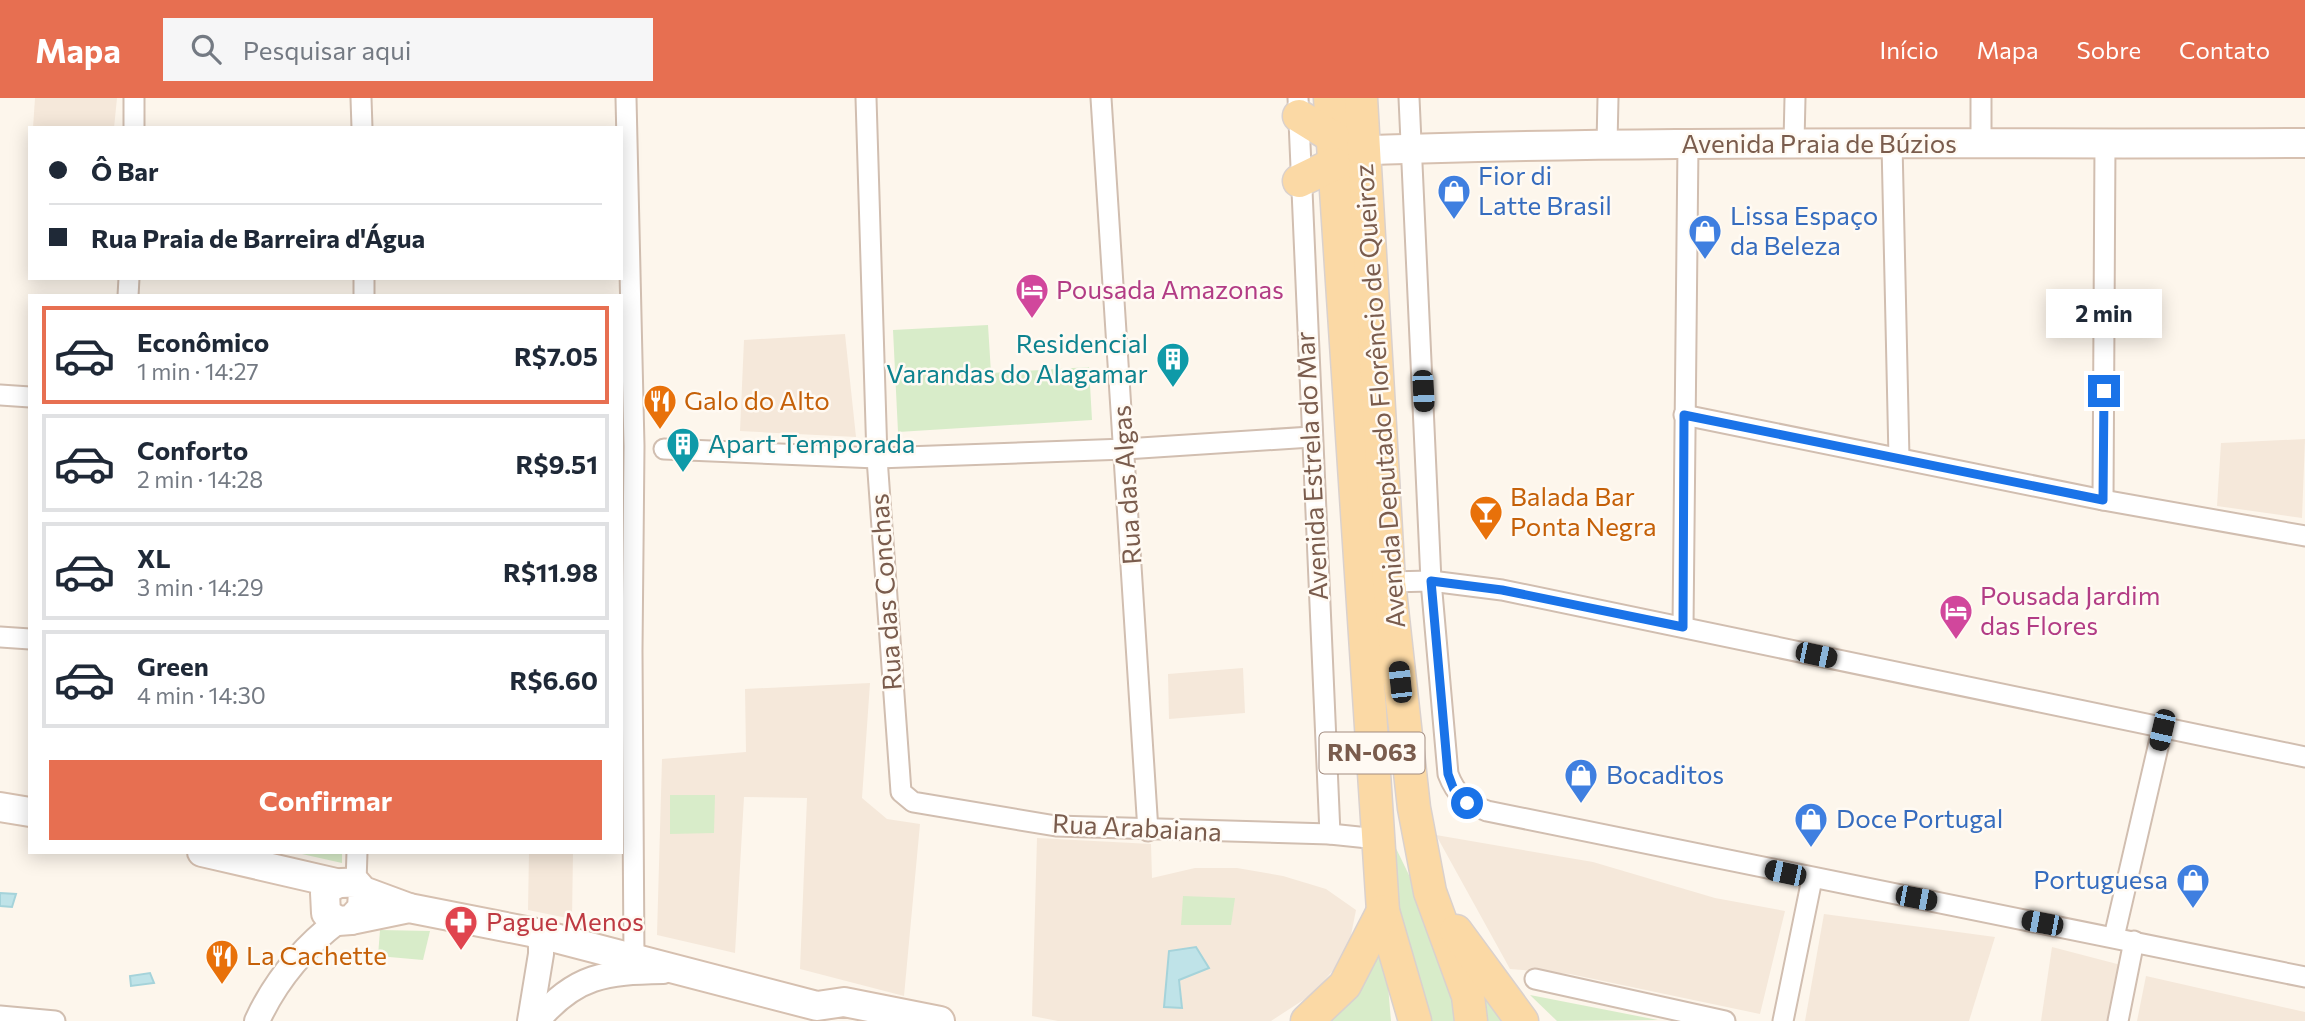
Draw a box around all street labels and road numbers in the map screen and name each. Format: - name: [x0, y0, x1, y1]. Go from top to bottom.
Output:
- street label: Avenida Praia de Búzios: [1681, 127, 1957, 158]
- street label: Avenida Deputado Florêncio de Queiroz: [1347, 163, 1410, 629]
- street label: Avenida Estrela do Mar: [1288, 331, 1333, 601]
- street label: Rua das Algas: [1104, 404, 1147, 566]
- street label: Rua das Conchas: [862, 493, 907, 692]
- road number: RN-063: [1320, 732, 1424, 774]
- street label: Rua Arabaiana: [1051, 807, 1223, 846]

